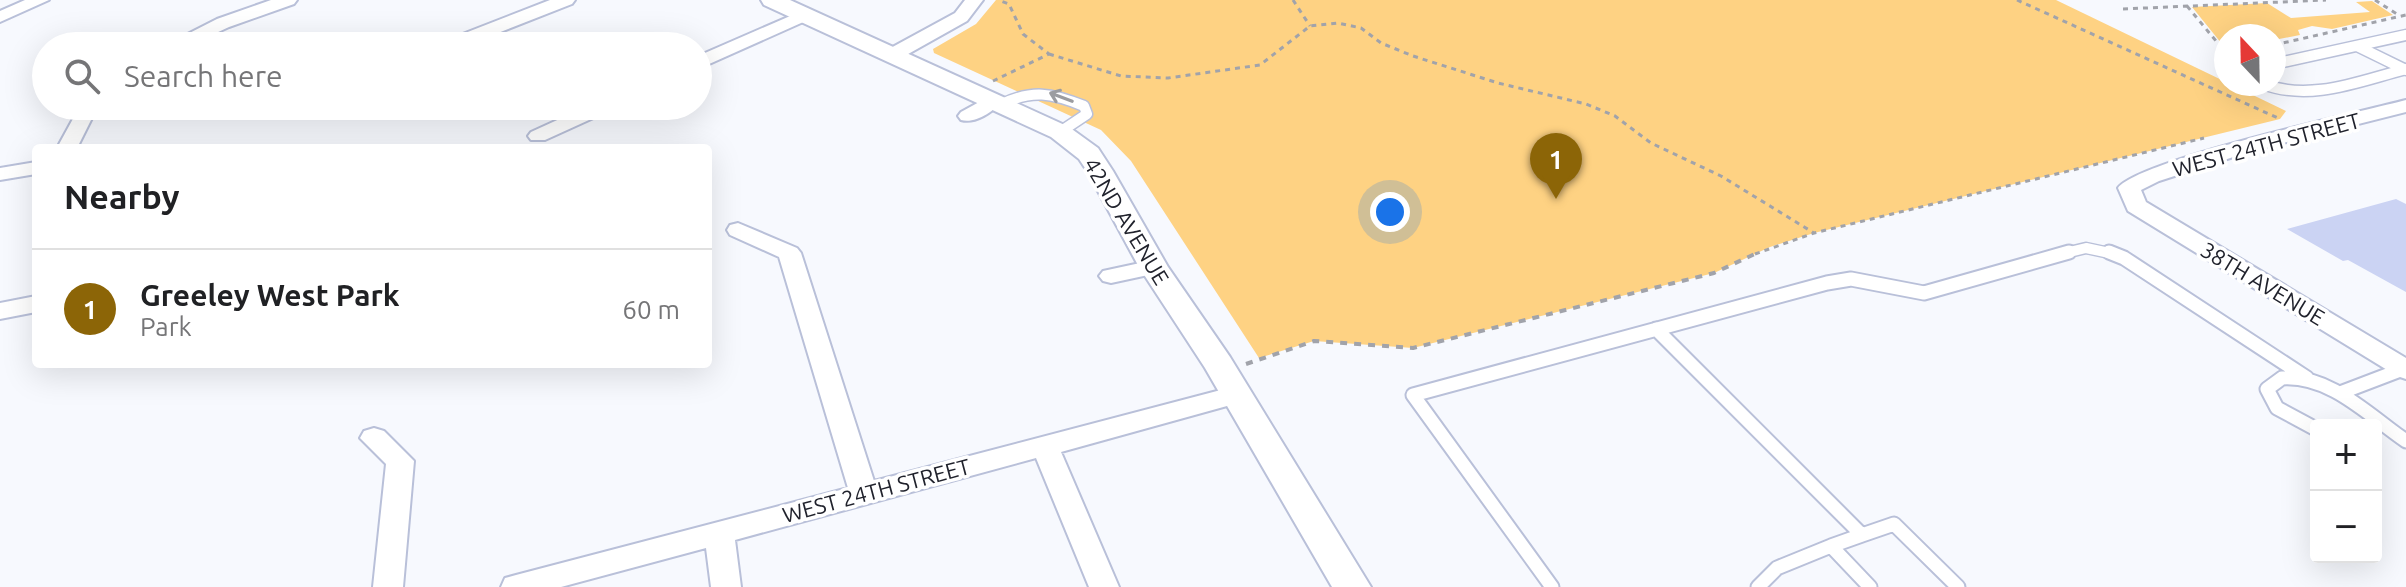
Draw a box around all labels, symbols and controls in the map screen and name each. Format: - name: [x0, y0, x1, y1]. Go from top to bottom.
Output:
- north arrow: [2214, 24, 2286, 96]
- search box: [32, 32, 712, 120]
- icon: search: [60, 54, 104, 98]
- text: Search here: [124, 59, 283, 93]
- one-way arrow: [1049, 89, 1074, 103]
- street label: WEST 24TH STREET: [2169, 107, 2363, 181]
- pin: 1: [1530, 133, 1582, 199]
- street label: 42ND AVENUE: [1079, 153, 1175, 289]
- text: Nearby: [64, 177, 179, 215]
- your location: [1370, 192, 1410, 232]
- street label: 38TH AVENUE: [2197, 236, 2329, 330]
- text: Greeley West Park: [140, 278, 400, 312]
- text: 1: [83, 295, 97, 324]
- text: 60 m: [622, 295, 680, 324]
- text: Park: [140, 312, 192, 341]
- map controls: [2310, 419, 2382, 563]
- button: +: [2310, 419, 2382, 491]
- street label: WEST 24TH STREET: [779, 453, 973, 527]
- button: −: [2310, 491, 2382, 563]

